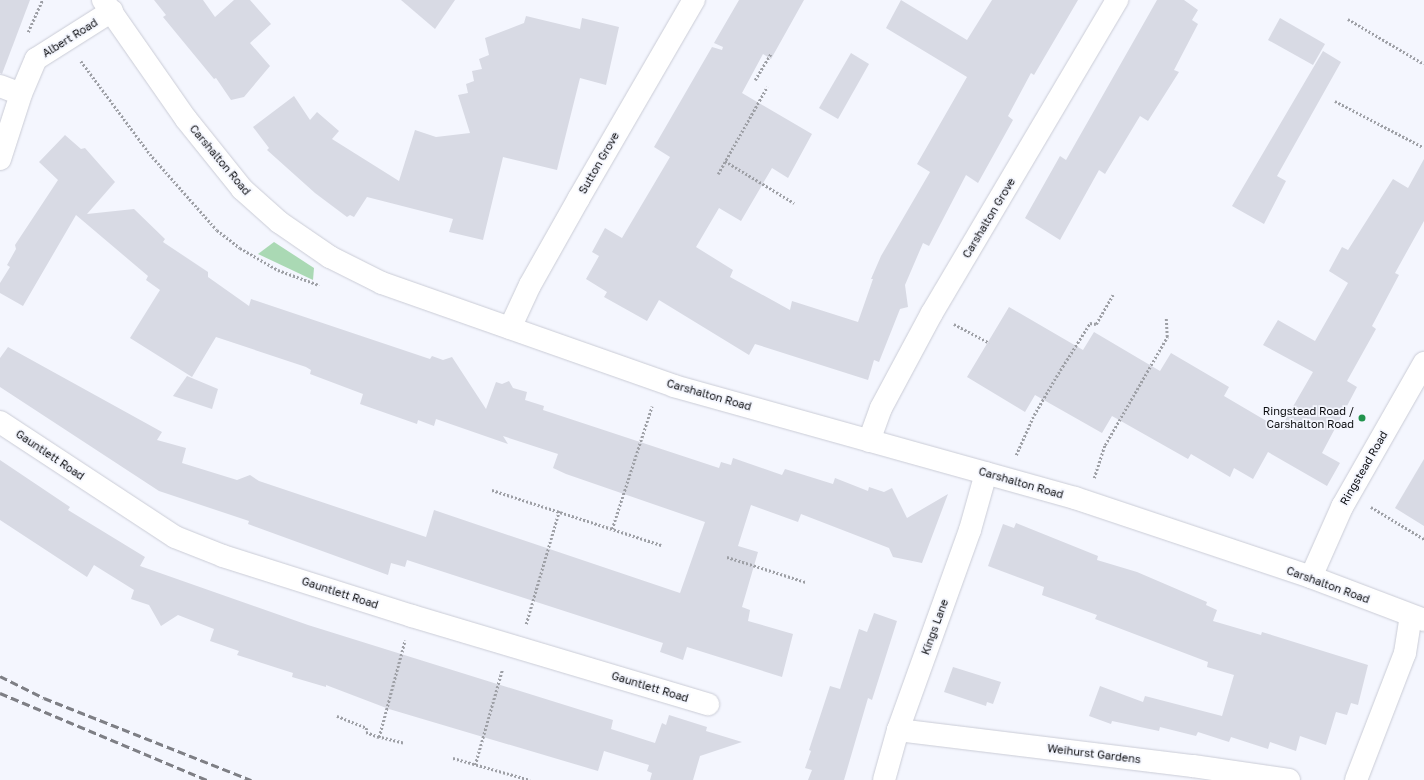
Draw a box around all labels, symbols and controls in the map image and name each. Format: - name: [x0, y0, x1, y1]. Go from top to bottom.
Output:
- street label: Albert Road: [40, 16, 100, 60]
- street label: Carshalton Road: [187, 122, 253, 198]
- street label: Sutton Grove: [576, 130, 622, 196]
- street label: Carshalton Grove: [960, 175, 1018, 261]
- street label: Carshalton Road: [665, 377, 753, 413]
- place label: Ringstead Road / Carshalton Road: [1263, 405, 1354, 431]
- marker: Ringstead Road / Carshalton Road: [1357, 413, 1367, 423]
- street label: Gauntlett Road: [13, 427, 87, 483]
- street label: Ringstead Road: [1337, 429, 1391, 507]
- street label: Carshalton Road: [977, 465, 1065, 501]
- street label: Carshalton Road: [1285, 564, 1371, 606]
- street label: Gauntlett Road: [300, 574, 380, 612]
- street label: Kings Lane: [919, 597, 951, 657]
- street label: Gauntlett Road: [610, 669, 690, 705]
- street label: Weihurst Gardens: [1047, 742, 1141, 766]

